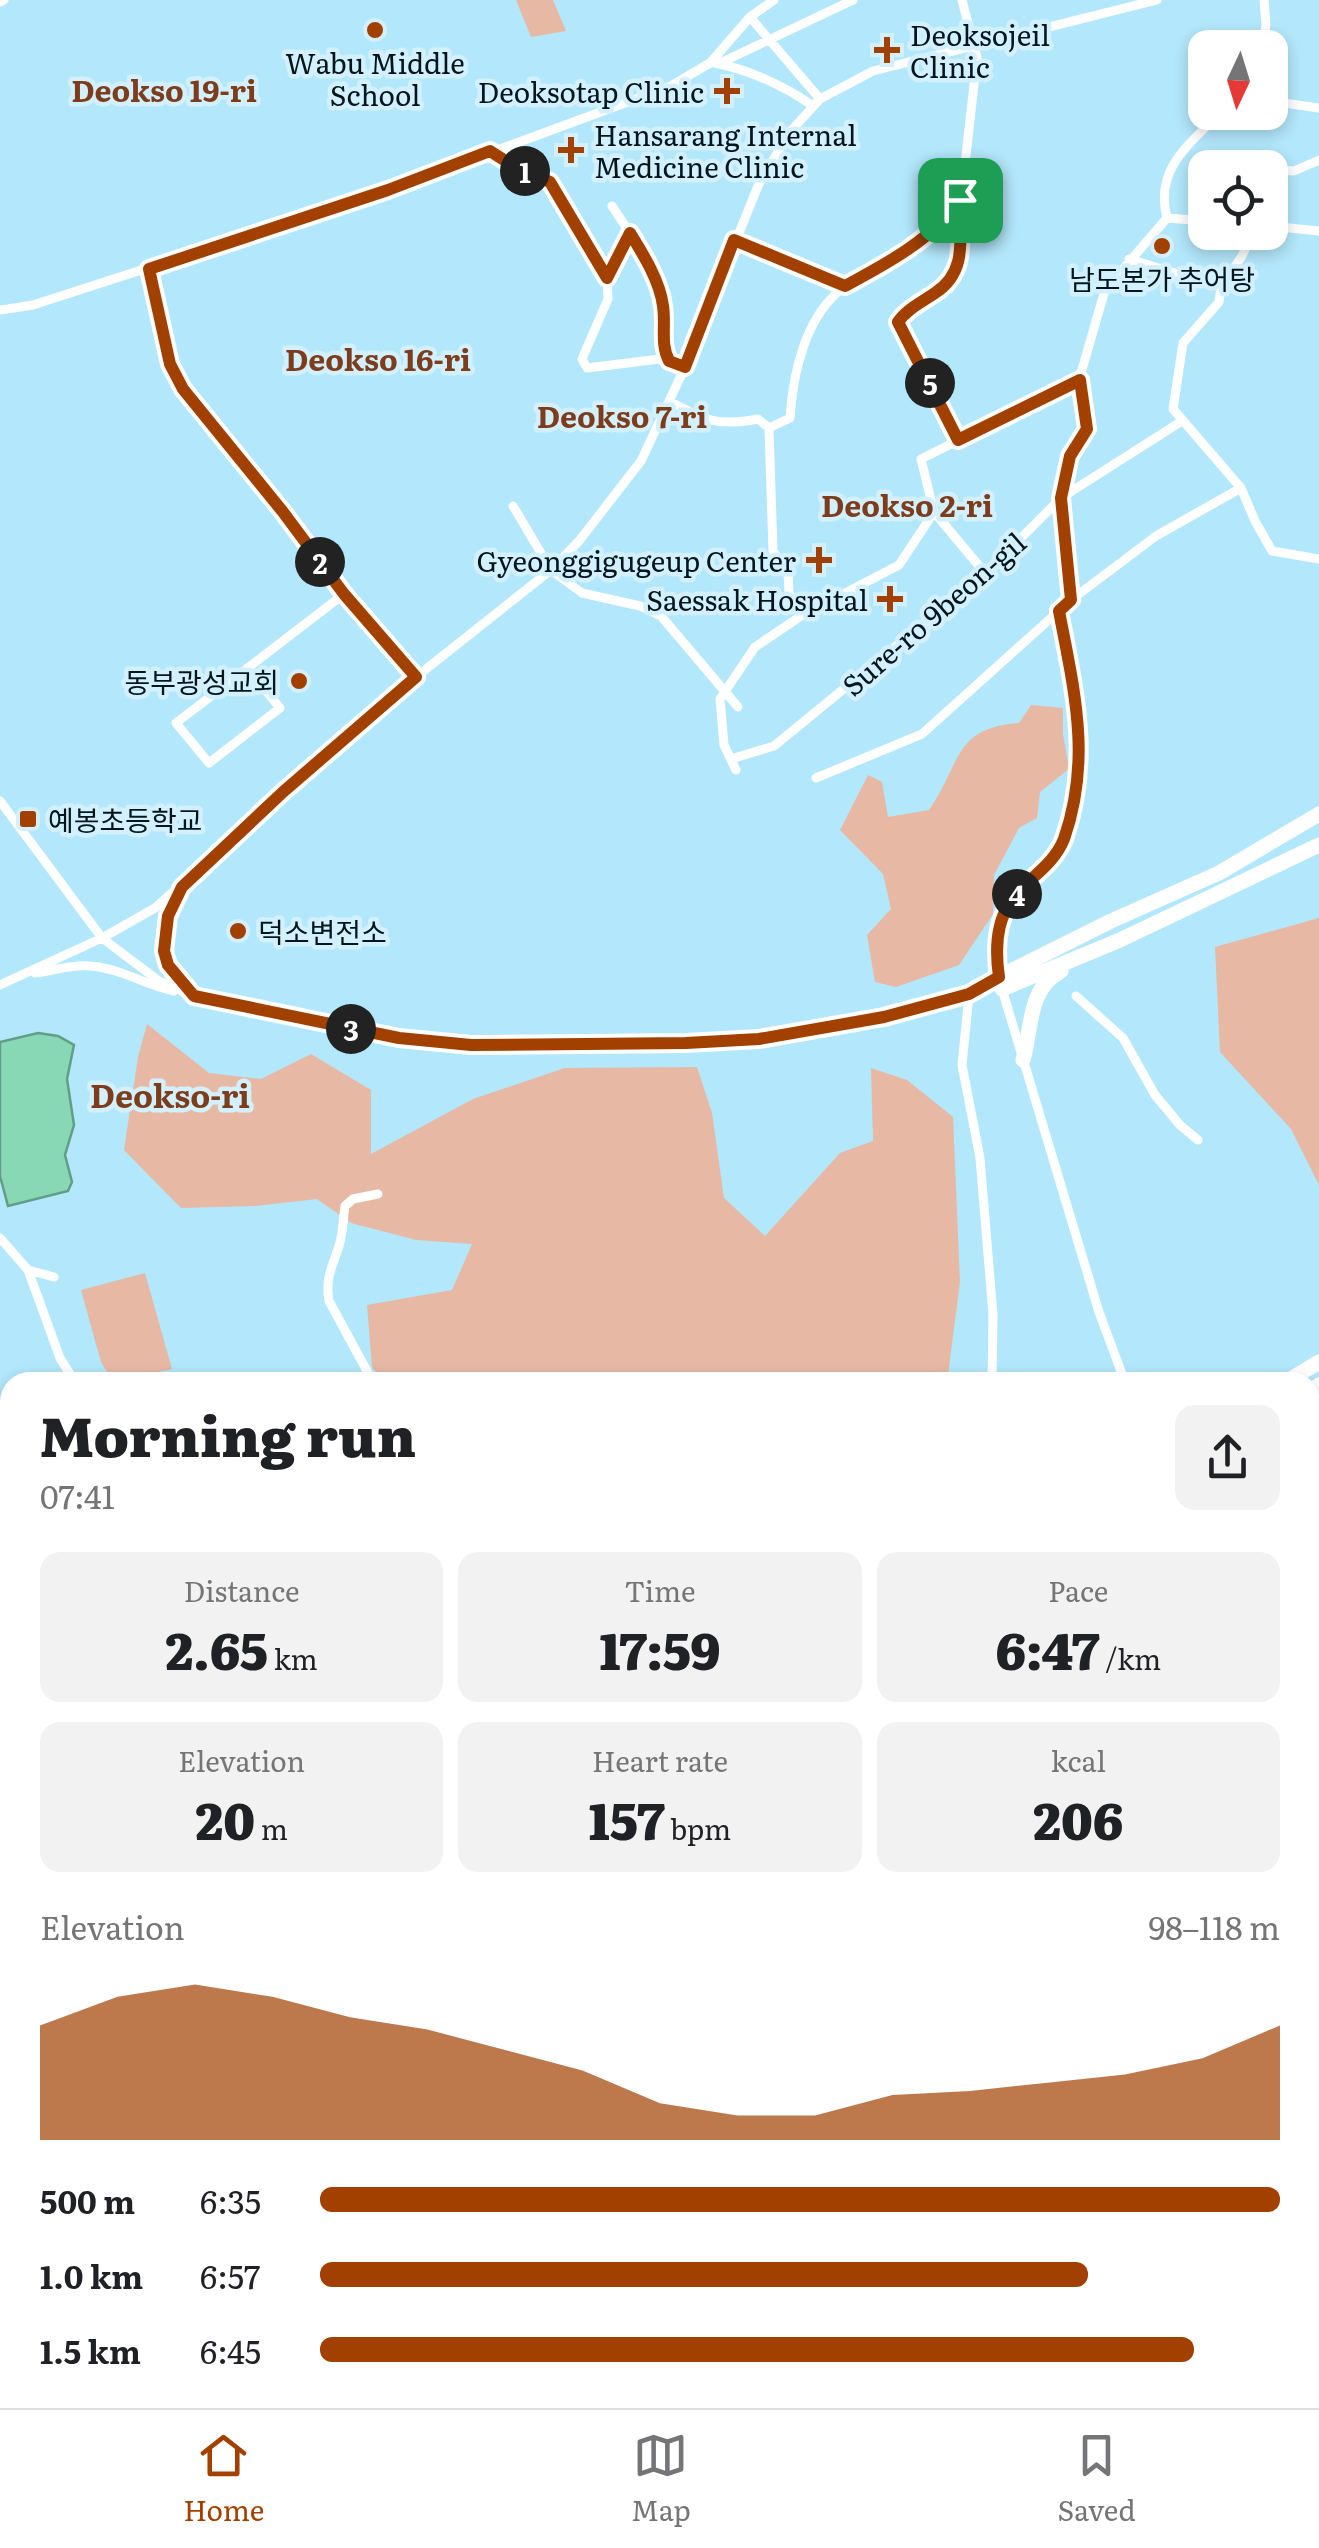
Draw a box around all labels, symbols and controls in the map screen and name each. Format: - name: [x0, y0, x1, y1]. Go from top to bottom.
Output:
- place label: Deoksojeil Clinic: [910, 13, 1050, 87]
- marker: Wabu Middle School: [364, 19, 386, 41]
- north arrow: [1188, 30, 1288, 130]
- map controls: [1188, 30, 1288, 250]
- marker: Deoksojeil Clinic: [874, 37, 900, 63]
- place label: Wabu Middle School: [285, 41, 465, 115]
- district label: Deokso 19-ri: [71, 67, 257, 111]
- place label: Deoksotap Clinic: [478, 70, 704, 112]
- marker: Deoksotap Clinic: [714, 78, 740, 104]
- place label: Hansarang Internal Medicine Clinic: [594, 113, 857, 187]
- marker: Hansarang Internal Medicine Clinic: [558, 137, 584, 163]
- pin: 1: [500, 146, 550, 196]
- text: 1: [519, 150, 531, 192]
- button: locate: [1188, 150, 1288, 250]
- pin: [918, 158, 1003, 243]
- icon: arrive: [933, 173, 988, 228]
- marker: 남도본가 추어탕: [1151, 235, 1173, 257]
- place label: 남도본가 추어탕: [1069, 257, 1255, 299]
- district label: Deokso 16-ri: [285, 336, 471, 380]
- pin: 5: [905, 358, 955, 408]
- text: 5: [922, 362, 938, 404]
- district label: Deokso 7-ri: [537, 393, 707, 437]
- district label: Deokso 2-ri: [821, 482, 993, 526]
- street label: Sure-ro 9beon-gil: [832, 521, 1034, 705]
- pin: 2: [295, 537, 345, 587]
- place label: Gyeonggigugeup Center: [477, 539, 797, 581]
- text: 2: [312, 541, 328, 583]
- marker: Gyeonggigugeup Center: [806, 547, 832, 573]
- place label: Saessak Hospital: [646, 578, 868, 620]
- marker: Saessak Hospital: [877, 586, 903, 612]
- place label: 동부광성교회: [124, 660, 279, 702]
- marker: 동부광성교회: [288, 670, 310, 692]
- place label: 예봉초등학교: [48, 798, 203, 840]
- marker: 예봉초등학교: [17, 808, 39, 830]
- pin: 4: [992, 869, 1042, 919]
- text: 4: [1009, 873, 1025, 915]
- place label: 덕소변전소: [258, 910, 387, 952]
- marker: 덕소변전소: [227, 920, 249, 942]
- pin: 3: [326, 1004, 376, 1054]
- text: 3: [343, 1008, 359, 1050]
- district label: Deokso-ri: [90, 1070, 250, 1118]
- text: Morning run: [40, 1392, 416, 1474]
- button: share: [1175, 1405, 1280, 1510]
- text: 07:41: [40, 1471, 115, 1519]
- text: Distance: [184, 1569, 300, 1611]
- text: Time: [624, 1569, 696, 1611]
- text: Pace: [1048, 1569, 1108, 1611]
- text: 2.65: [166, 1611, 268, 1685]
- text: 17:59: [599, 1611, 721, 1685]
- text: 6:47: [995, 1611, 1100, 1685]
- text: km: [268, 1637, 318, 1679]
- text: /km: [1100, 1637, 1161, 1679]
- text: Elevation: [178, 1739, 305, 1781]
- text: Heart rate: [592, 1739, 728, 1781]
- text: kcal: [1051, 1739, 1106, 1781]
- text: 20: [195, 1781, 255, 1855]
- text: 157: [589, 1781, 665, 1855]
- text: 206: [1033, 1781, 1123, 1855]
- text: m: [255, 1807, 288, 1849]
- text: bpm: [665, 1807, 731, 1849]
- text: Elevation: [40, 1902, 185, 1950]
- text: 98–118 m: [1149, 1902, 1280, 1950]
- text: 500 m: [40, 2176, 135, 2224]
- text: 6:35: [200, 2176, 261, 2224]
- text: 1.0 km: [40, 2251, 143, 2299]
- text: 6:57: [200, 2251, 260, 2299]
- text: 1.5 km: [40, 2326, 141, 2374]
- text: 6:45: [200, 2326, 261, 2374]
- tab: Home: [183, 2428, 264, 2530]
- tab: Map: [631, 2428, 691, 2530]
- tab: Saved: [1058, 2428, 1136, 2530]

